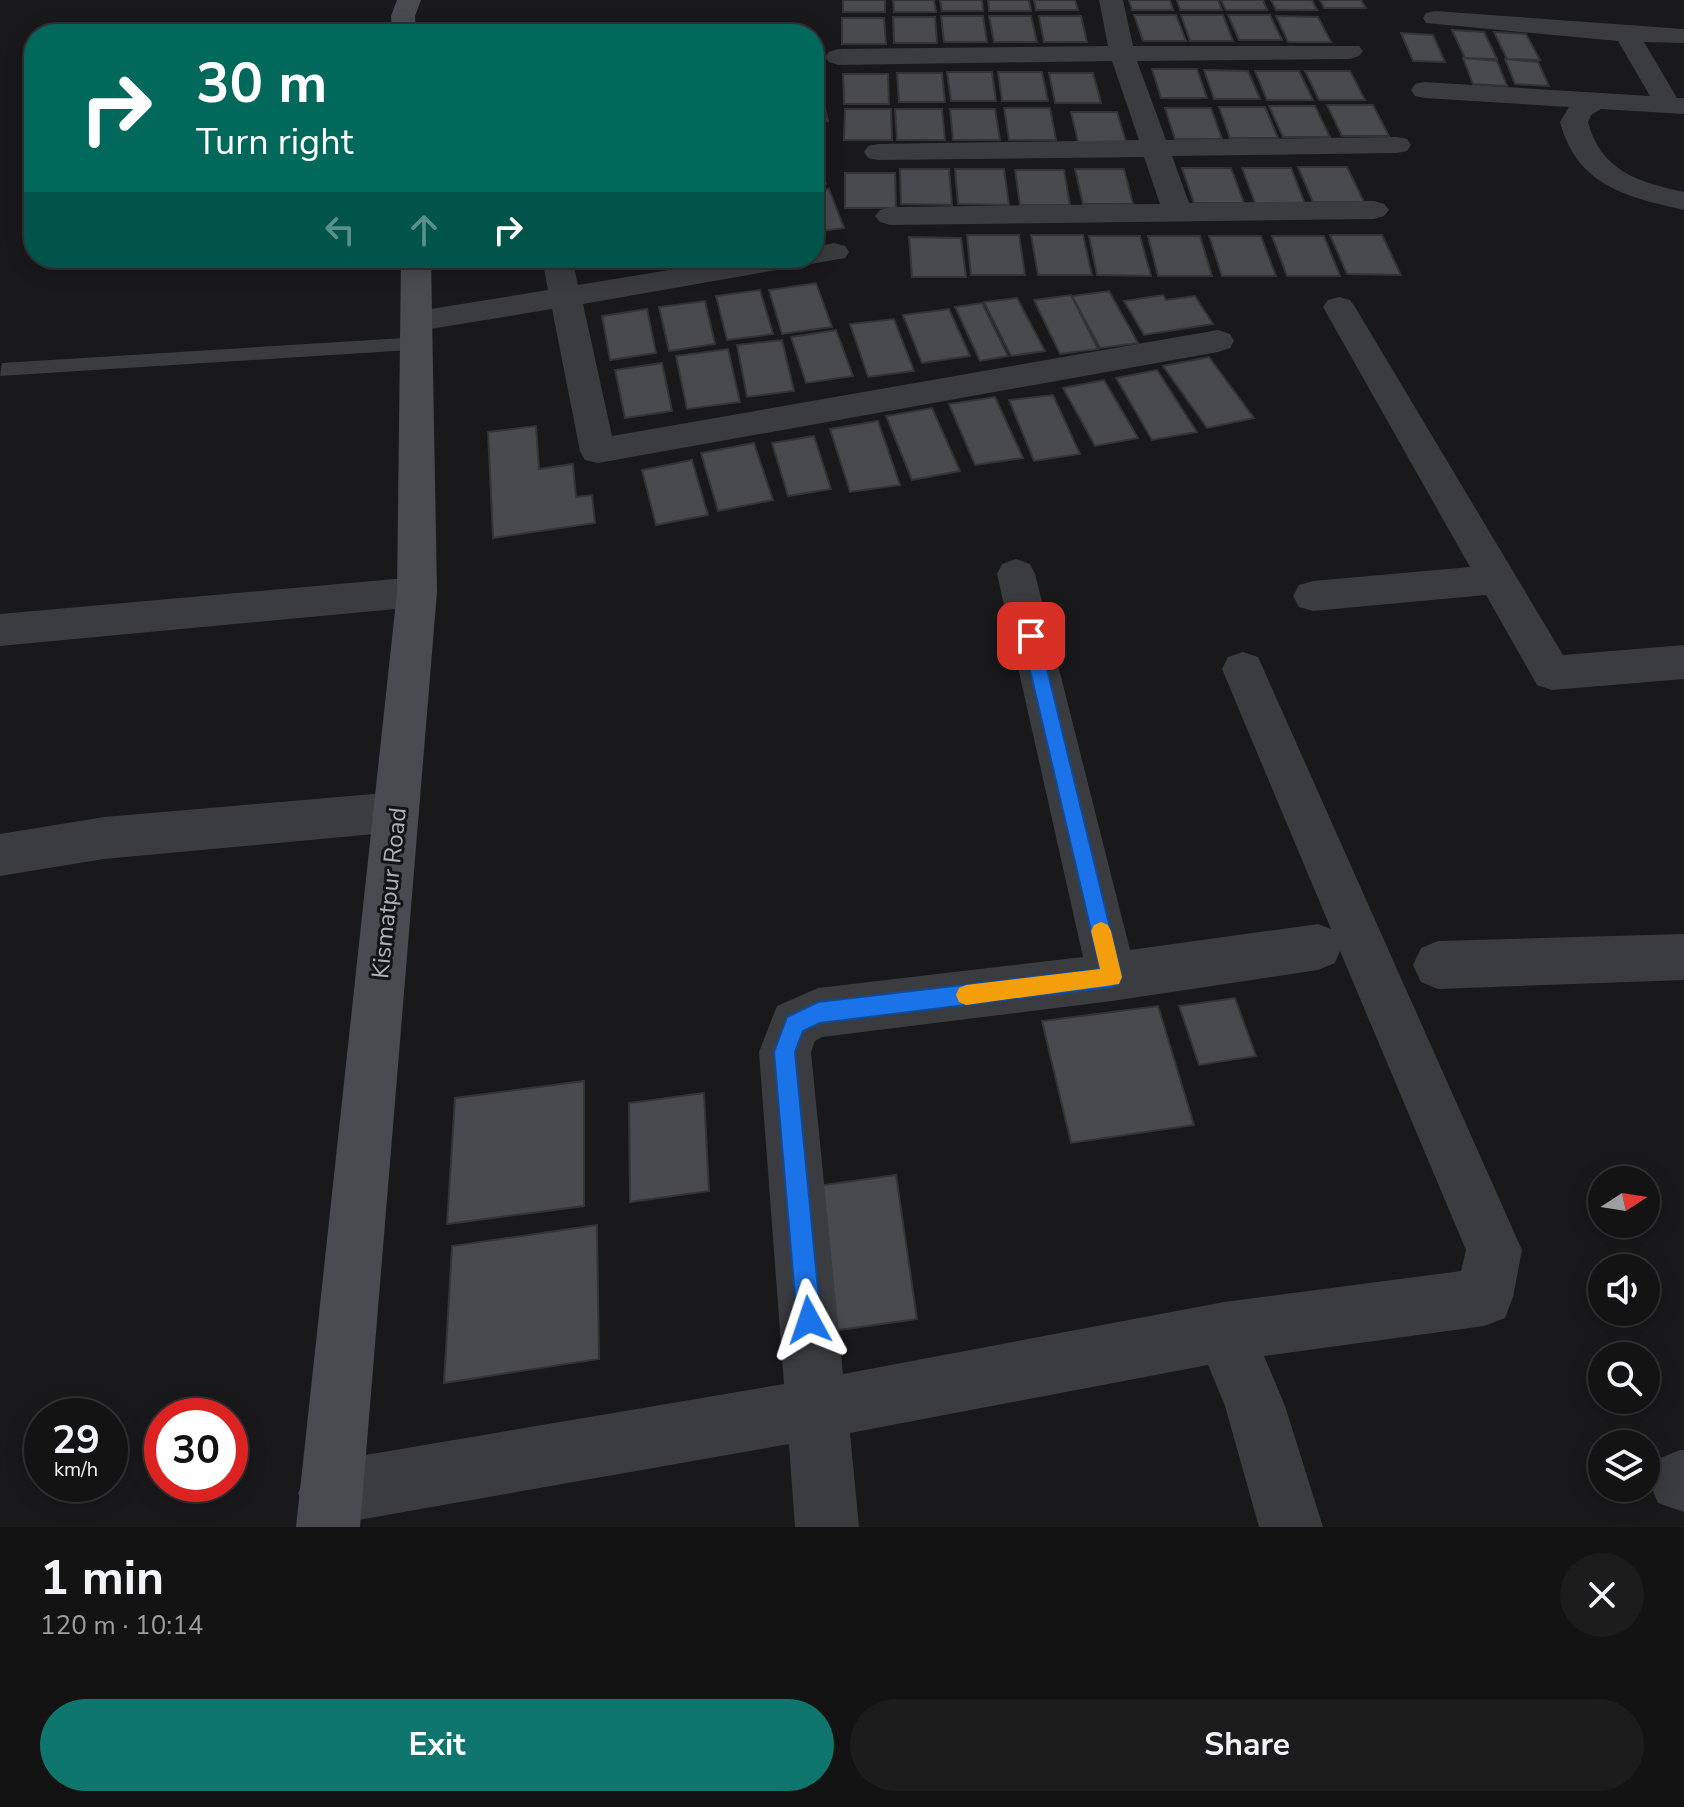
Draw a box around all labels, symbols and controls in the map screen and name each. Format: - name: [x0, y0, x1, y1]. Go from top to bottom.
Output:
- text: 30 m: [196, 45, 327, 122]
- icon: right: [64, 56, 168, 160]
- text: Turn right: [196, 118, 353, 167]
- icon: left: [318, 208, 362, 252]
- icon: ahead: [402, 208, 446, 252]
- icon: right: [486, 208, 530, 252]
- pin: [997, 602, 1065, 670]
- icon: arrive: [1009, 614, 1053, 658]
- street label: Kismatpur Road: [364, 806, 414, 980]
- north arrow: [1588, 1166, 1660, 1238]
- map controls: [1588, 1166, 1660, 1502]
- button: sound: [1588, 1254, 1660, 1326]
- position arrow: [767, 1278, 851, 1362]
- button: search: [1588, 1342, 1660, 1414]
- speed limit sign: 30: [144, 1398, 248, 1502]
- text: 29: [52, 1413, 100, 1467]
- button: layers: [1588, 1430, 1660, 1502]
- text: km/h: [54, 1456, 98, 1483]
- text: 1 min: [40, 1545, 164, 1611]
- button: close: [1560, 1553, 1644, 1637]
- text: 120 m · 10:14: [40, 1608, 203, 1643]
- button: Exit: [40, 1699, 834, 1791]
- button: Share: [850, 1699, 1644, 1791]

